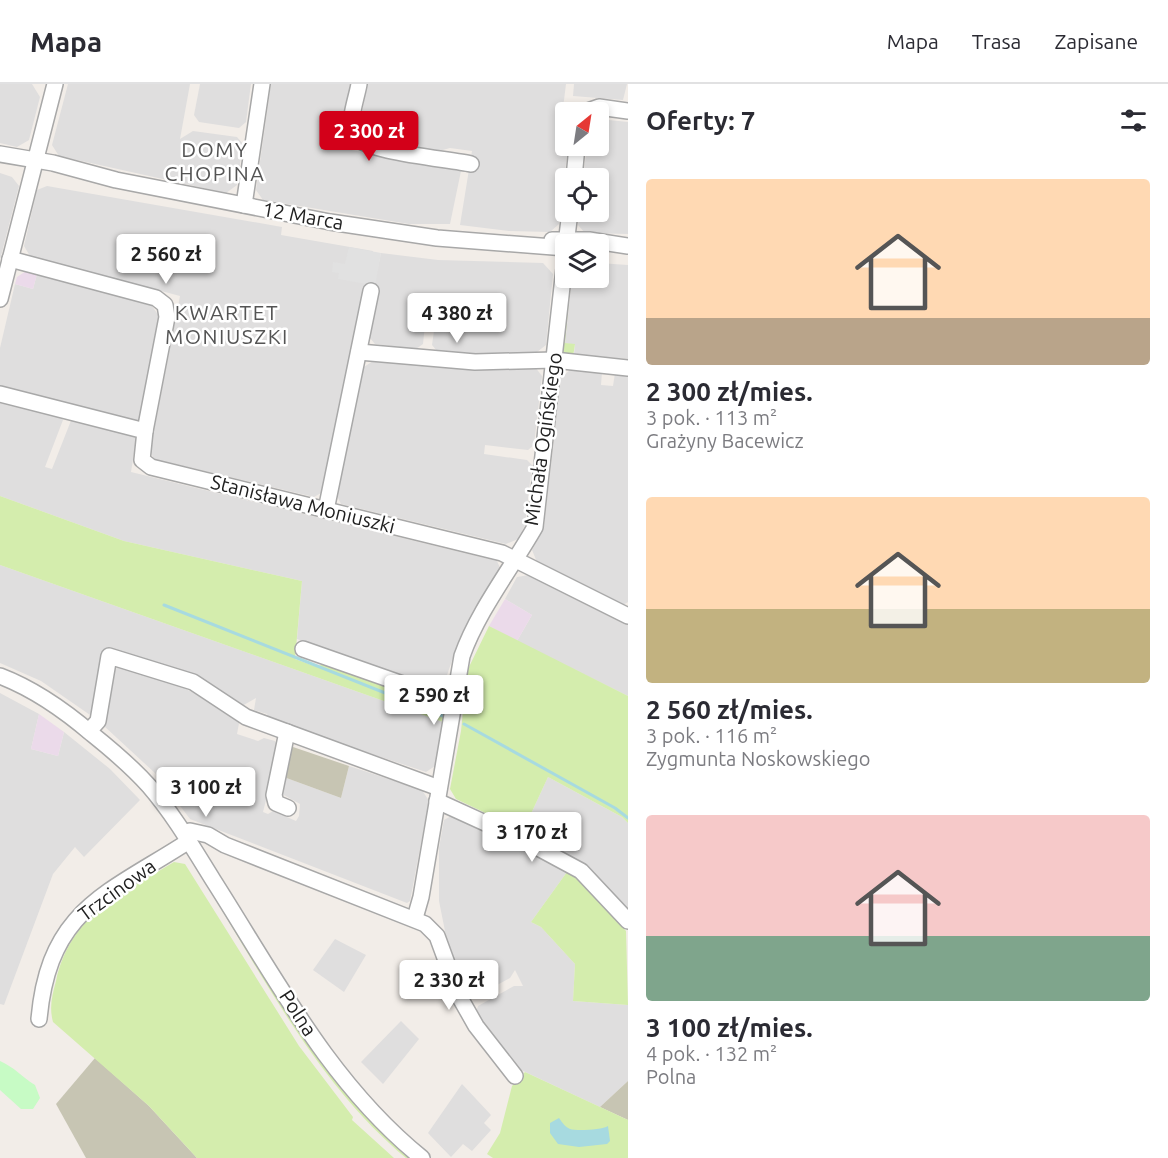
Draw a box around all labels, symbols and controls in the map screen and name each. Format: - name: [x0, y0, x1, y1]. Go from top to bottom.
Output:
- text: Mapa: [30, 26, 102, 57]
- text: Mapa: [887, 29, 939, 53]
- text: Trasa: [972, 29, 1021, 53]
- text: Zapisane: [1054, 29, 1138, 53]
- north arrow: [555, 102, 609, 156]
- map controls: [555, 102, 609, 288]
- icon: filters: [1117, 104, 1150, 137]
- text: Oferty: 7: [646, 106, 755, 135]
- pin: 2 300 zł: [307, 111, 431, 162]
- text: 2 300 zł: [333, 119, 405, 142]
- district label: DOMY CHOPINA: [165, 137, 265, 185]
- button: locate: [555, 168, 609, 222]
- street label: 12 Marca: [261, 197, 345, 234]
- icon: home: [844, 218, 952, 326]
- pin: 2 560 zł: [104, 234, 228, 285]
- button: layers: [555, 234, 609, 288]
- text: 2 560 zł: [130, 242, 202, 265]
- pin: 4 380 zł: [395, 293, 519, 344]
- district label: KWARTET MONIUSZKI: [165, 300, 289, 348]
- text: 4 380 zł: [421, 301, 493, 324]
- street label: Michała Ogińskiego: [519, 351, 566, 527]
- text: 2 300 zł/mies.: [646, 377, 813, 406]
- text: 3 pok. · 113 m²: [646, 406, 777, 429]
- text: Grażyny Bacewicz: [646, 429, 804, 452]
- street label: Stanisława Moniuszki: [209, 469, 398, 538]
- icon: home: [844, 536, 952, 644]
- pin: 2 590 zł: [372, 675, 496, 726]
- text: 2 590 zł: [398, 683, 470, 706]
- text: 2 560 zł/mies.: [646, 695, 813, 724]
- text: 3 pok. · 116 m²: [646, 724, 777, 747]
- text: Zygmunta Noskowskiego: [646, 747, 870, 770]
- pin: 3 100 zł: [144, 767, 268, 818]
- text: 3 100 zł: [170, 775, 242, 798]
- pin: 3 170 zł: [470, 812, 594, 863]
- text: 3 170 zł: [496, 820, 568, 843]
- street label: Trzcinowa: [73, 854, 160, 925]
- icon: home: [844, 854, 952, 962]
- pin: 2 330 zł: [387, 960, 511, 1011]
- text: 2 330 zł: [413, 968, 485, 991]
- street label: Polna: [275, 985, 322, 1040]
- text: 3 100 zł/mies.: [646, 1013, 813, 1042]
- text: 4 pok. · 132 m²: [646, 1042, 777, 1065]
- text: Polna: [646, 1065, 696, 1088]

